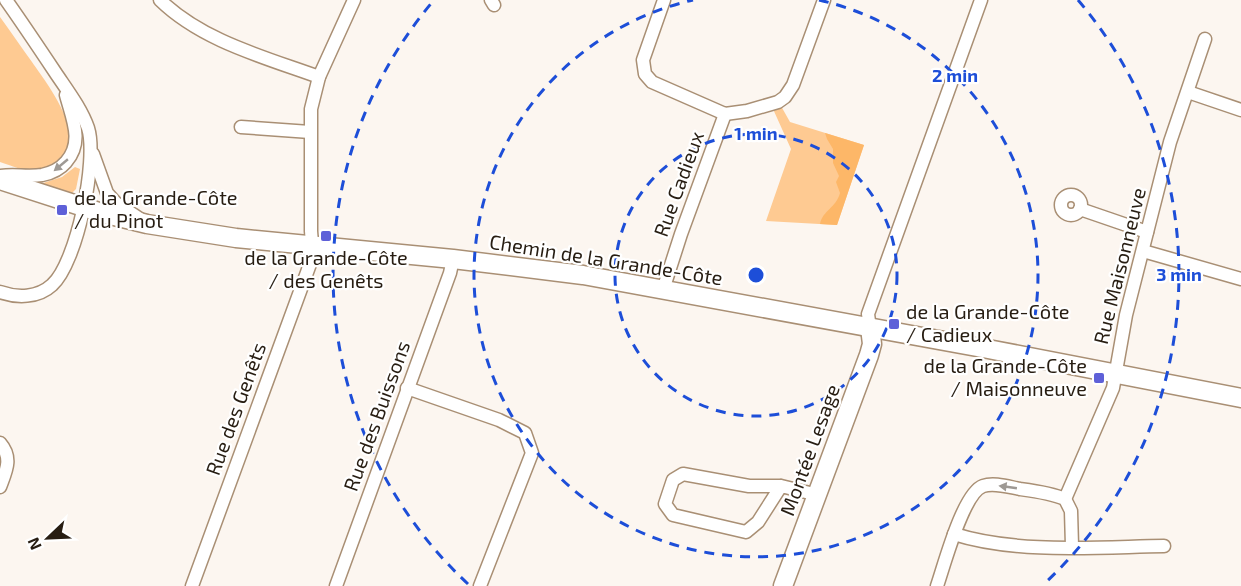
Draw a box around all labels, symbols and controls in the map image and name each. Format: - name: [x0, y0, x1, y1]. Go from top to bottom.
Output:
- text: 2 min: [932, 64, 978, 86]
- text: 1 min: [734, 122, 778, 144]
- street label: Rue Cadieux: [648, 127, 708, 240]
- one-way arrow: [54, 158, 69, 171]
- place label: de la Grande-Côte / du Pinot: [74, 185, 238, 232]
- street label: Rue Maisonneuve: [1088, 185, 1150, 347]
- marker: de la Grande-Côte / du Pinot: [55, 203, 69, 217]
- marker: de la Grande-Côte / des Genêts: [319, 229, 333, 243]
- street label: Chemin de la Grande-Côte: [488, 229, 724, 289]
- place label: de la Grande-Côte / des Genêts: [244, 245, 408, 292]
- text: 3 min: [1156, 263, 1202, 285]
- centre of rings: [746, 265, 766, 285]
- place label: de la Grande-Côte / Cadieux: [906, 299, 1070, 346]
- marker: de la Grande-Côte / Cadieux: [887, 317, 901, 331]
- street label: Rue des Buissons: [338, 337, 414, 494]
- street label: Rue des Genêts: [200, 339, 270, 478]
- place label: de la Grande-Côte / Maisonneuve: [924, 353, 1087, 400]
- marker: de la Grande-Côte / Maisonneuve: [1092, 371, 1106, 385]
- street label: Montée Lesage: [774, 381, 844, 519]
- one-way arrow: [999, 483, 1018, 492]
- north arrow: [18, 508, 78, 568]
- text: N: [23, 535, 45, 553]

